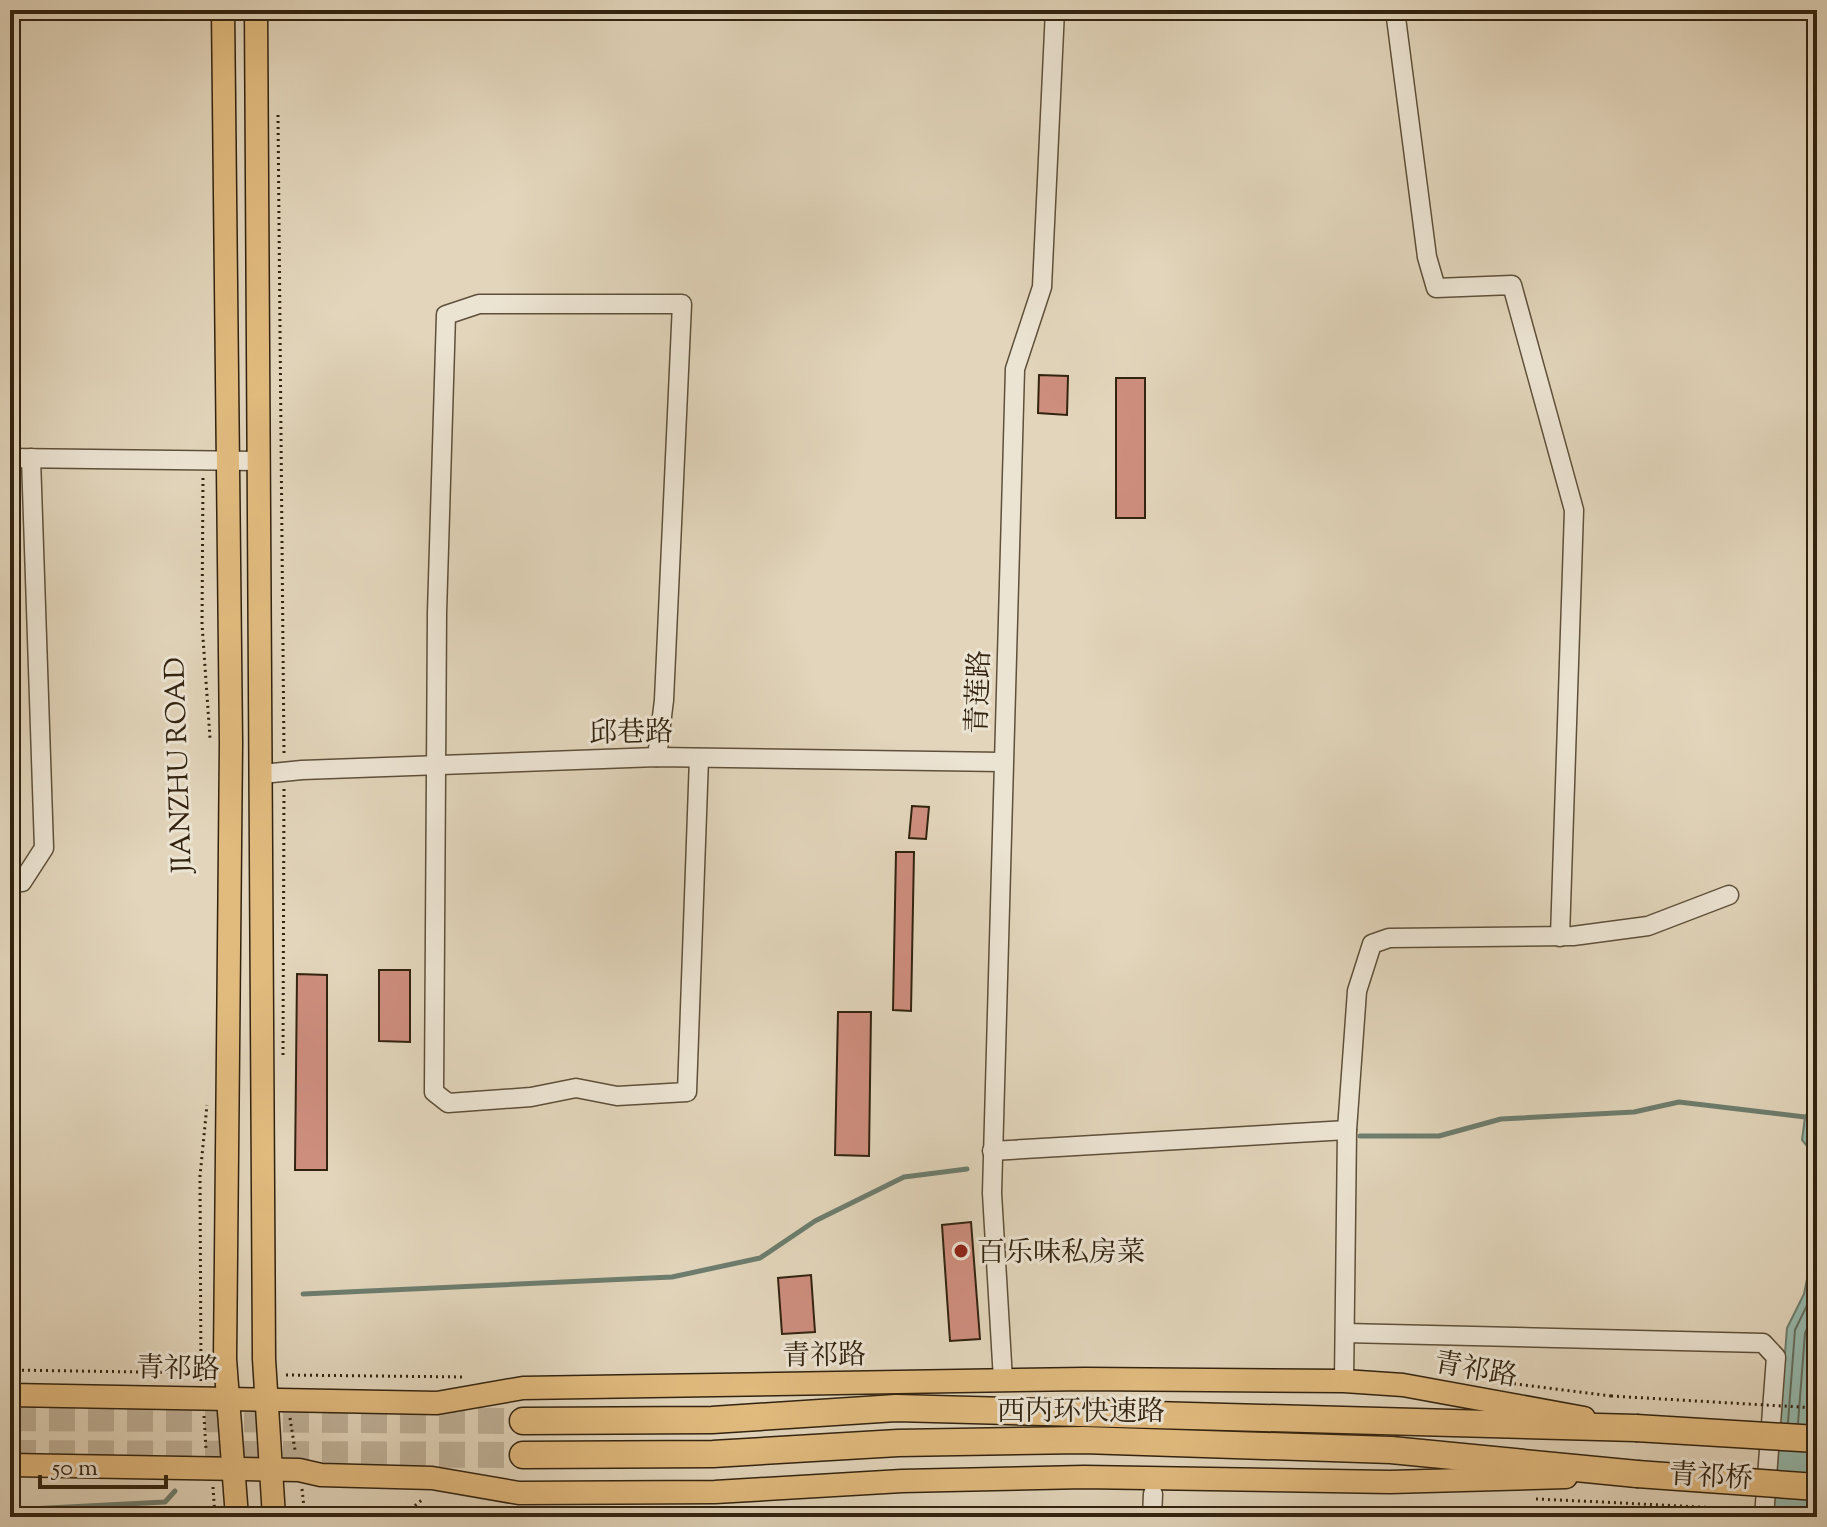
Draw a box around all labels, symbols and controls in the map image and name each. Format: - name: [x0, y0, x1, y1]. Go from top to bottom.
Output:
- street label: 青莲路: [959, 649, 1001, 735]
- street label: JIANZHU ROAD: [156, 656, 204, 875]
- street label: 邱巷路: [589, 713, 673, 755]
- place label: 百乐味私房菜: [977, 1234, 1145, 1274]
- marker: 百乐味私房菜: [952, 1242, 970, 1260]
- street label: 青祁路: [782, 1336, 866, 1378]
- street label: 青祁路: [1431, 1344, 1520, 1398]
- street label: 青祁路: [136, 1349, 220, 1391]
- street label: 西内环快速路: [997, 1393, 1165, 1433]
- scale bar: [40, 1439, 166, 1489]
- text: 50 m: [50, 1452, 98, 1486]
- street label: 青祁桥: [1668, 1456, 1754, 1500]

